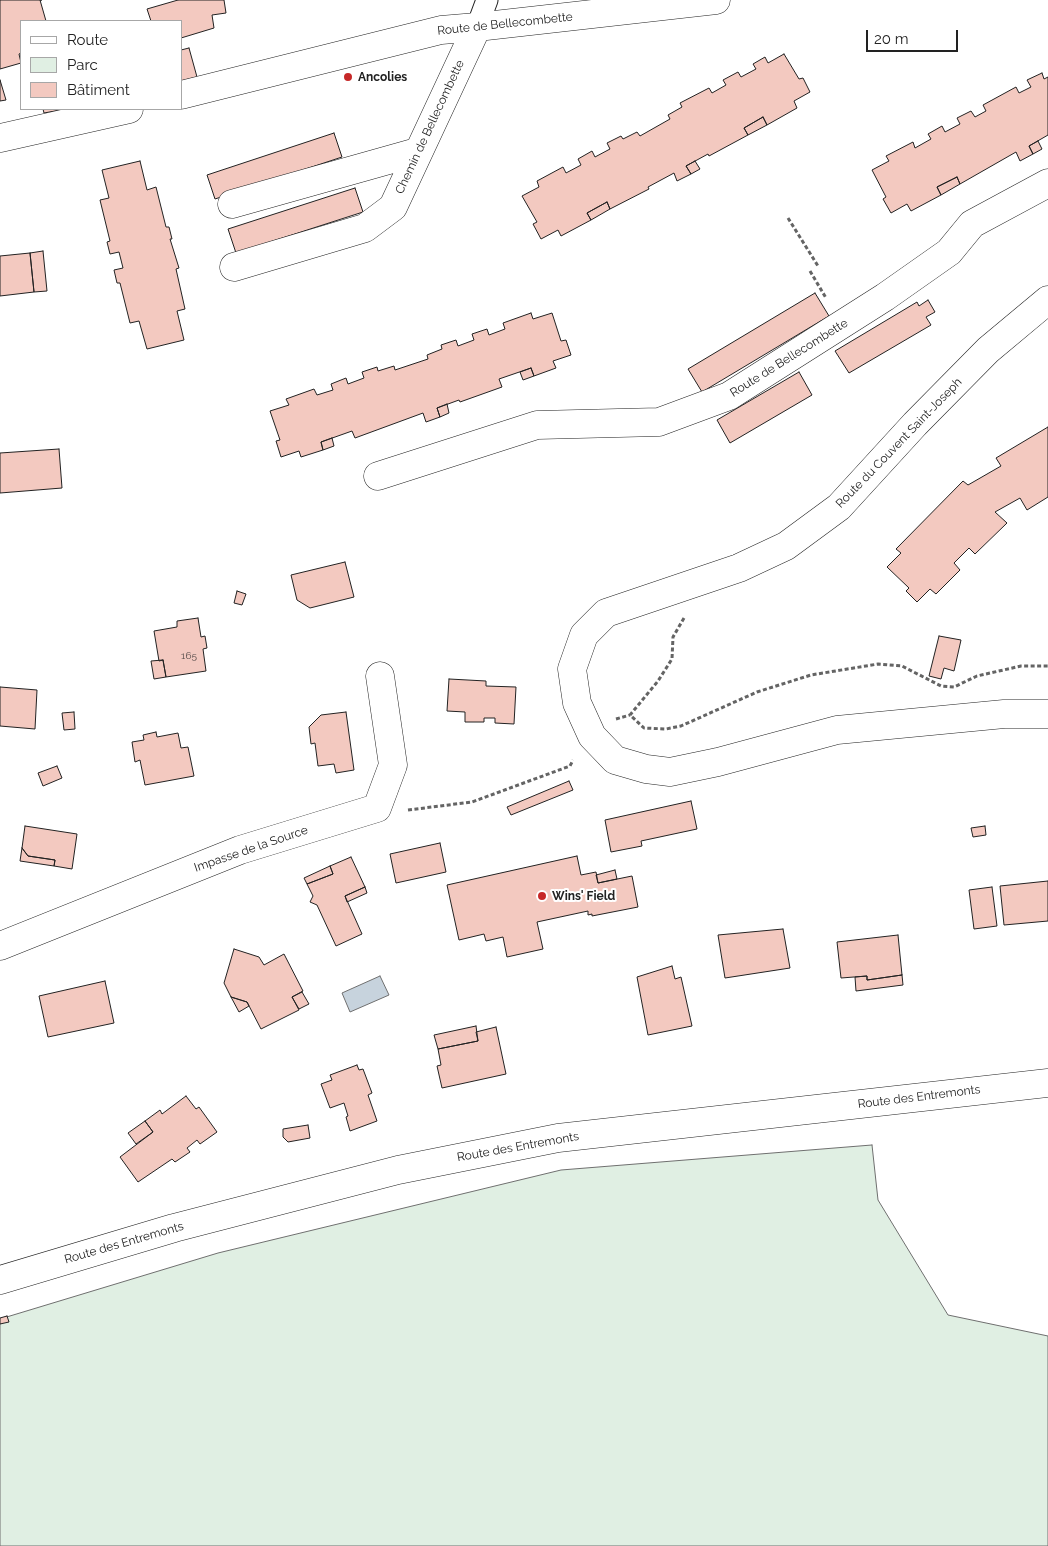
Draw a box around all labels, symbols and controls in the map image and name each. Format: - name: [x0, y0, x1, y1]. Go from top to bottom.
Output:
- street label: Route de Bellecombette: [437, 10, 573, 38]
- legend: [20, 20, 182, 110]
- scale bar: [868, 20, 960, 52]
- text: 20 m: [874, 30, 909, 48]
- text: Route: [67, 31, 108, 49]
- text: Parc: [67, 56, 98, 74]
- street label: Chemin de Bellecombette: [393, 58, 467, 196]
- place label: Ancolies: [358, 70, 407, 84]
- marker: Ancolies: [342, 71, 354, 83]
- text: Bâtiment: [67, 81, 130, 99]
- street label: Route de Bellecombette: [727, 316, 851, 400]
- street label: Route du Couvent Saint-Joseph: [833, 375, 965, 511]
- house number: 165: [181, 650, 197, 662]
- street label: Impasse de la Source: [192, 823, 310, 875]
- place label: Wins' Field: [552, 889, 615, 903]
- marker: Wins' Field: [536, 890, 548, 902]
- street label: Route des Entremonts: [857, 1082, 981, 1112]
- street label: Route des Entremonts: [456, 1129, 580, 1165]
- street label: Route des Entremonts: [63, 1219, 185, 1267]

